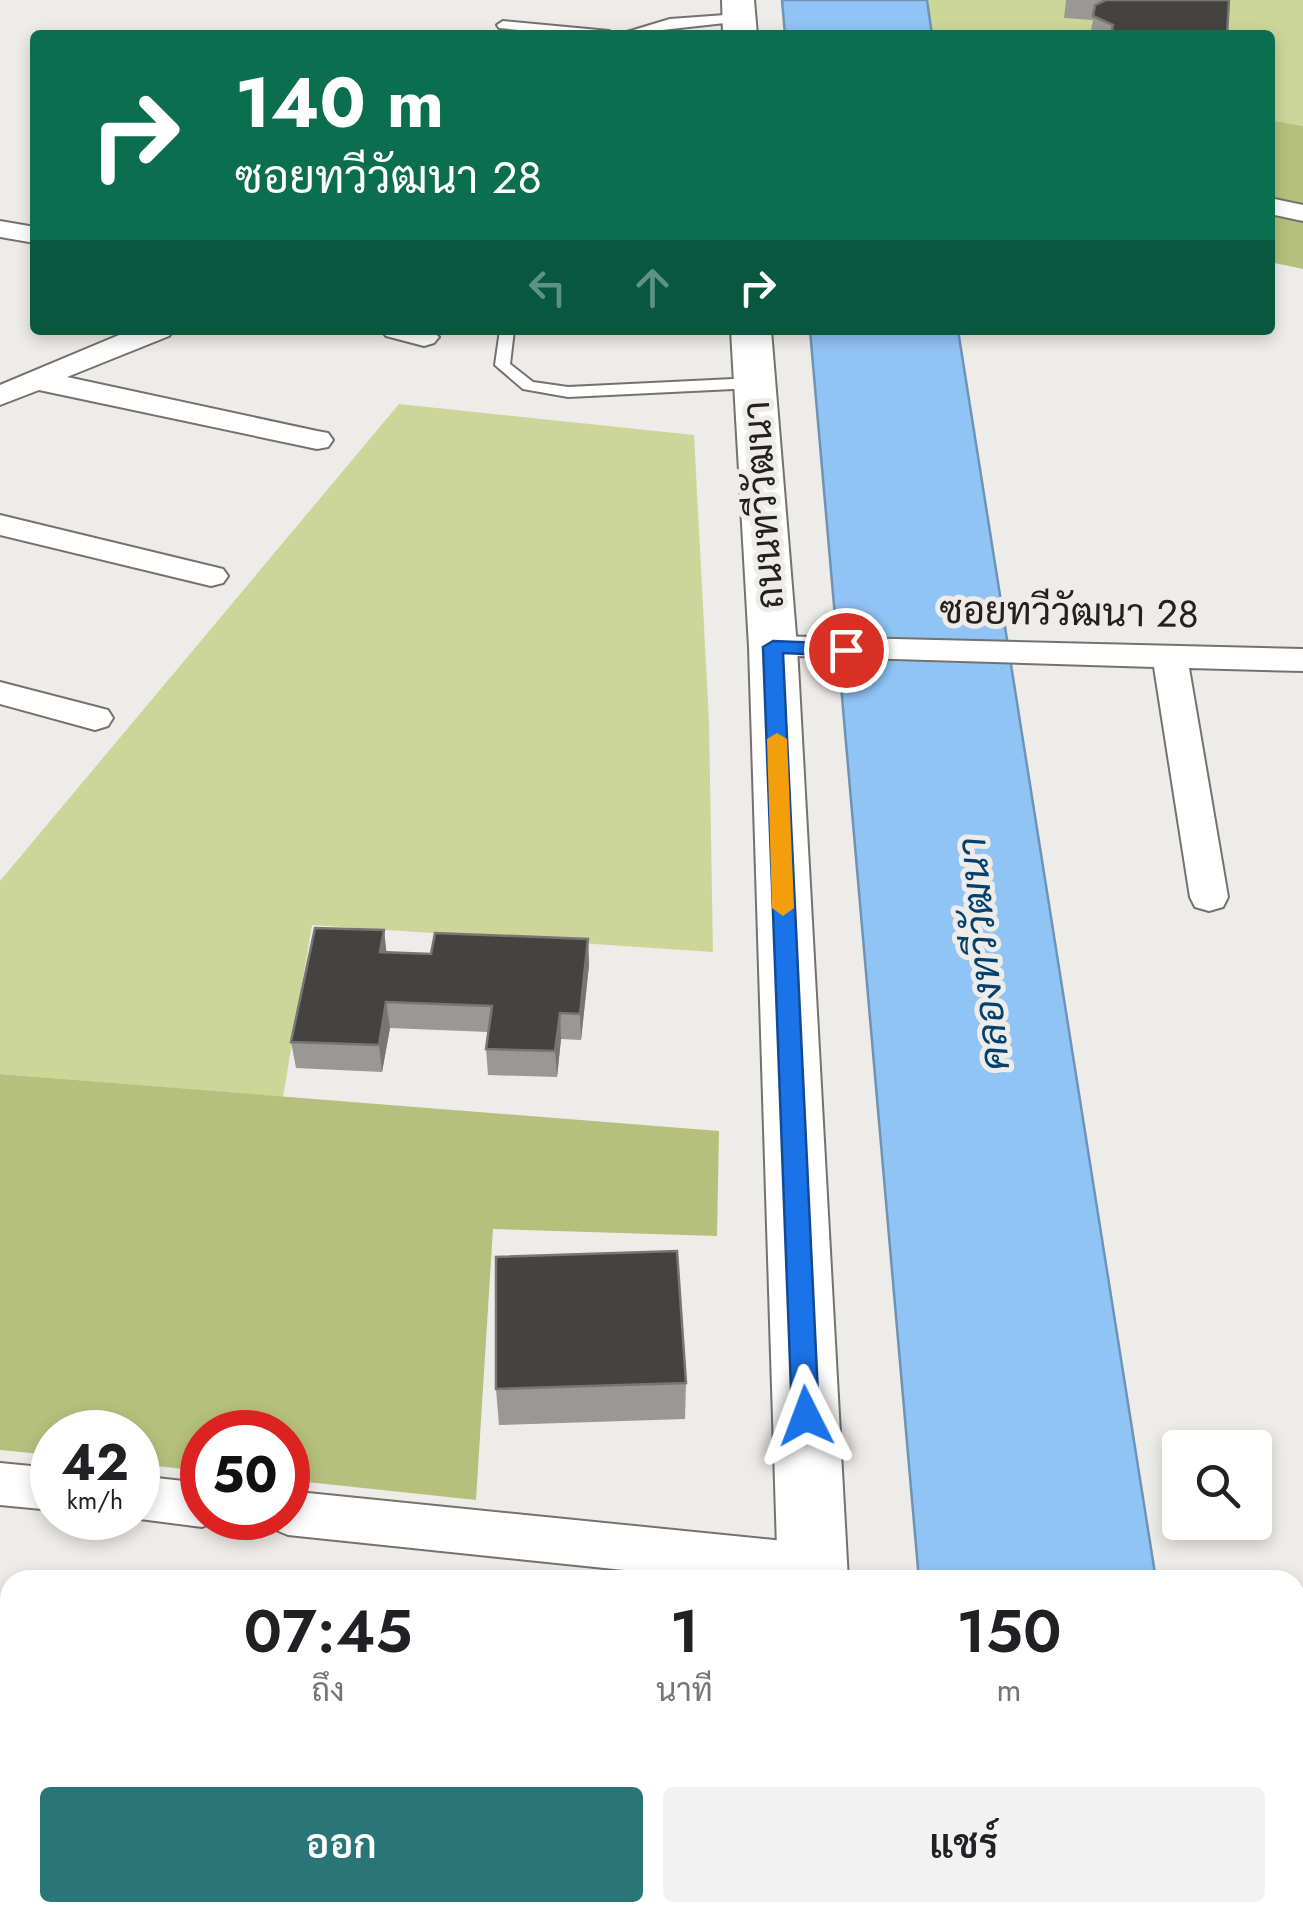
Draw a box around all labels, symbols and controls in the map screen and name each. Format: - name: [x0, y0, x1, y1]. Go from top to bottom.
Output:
- text: 140 m: [235, 52, 444, 153]
- icon: right: [70, 70, 200, 200]
- text: ซอยทวีวัฒนา 28: [235, 145, 542, 210]
- icon: left: [520, 260, 575, 315]
- icon: ahead: [625, 260, 680, 315]
- icon: right: [730, 260, 785, 315]
- street label: ถนนทวีวัฒนา: [728, 399, 797, 611]
- street label: ซอยทวีวัฒนา 28: [939, 582, 1199, 641]
- pin: [804, 608, 889, 693]
- icon: arrive: [819, 623, 874, 678]
- water label: คลองทวีวัฒนา: [942, 834, 1024, 1074]
- position arrow: [754, 1364, 858, 1468]
- speed limit sign: 50: [180, 1410, 310, 1540]
- text: 42: [61, 1426, 129, 1499]
- map controls: [1162, 1430, 1272, 1540]
- button: search: [1162, 1430, 1272, 1540]
- text: km/h: [67, 1482, 123, 1518]
- text: 07:45: [243, 1588, 413, 1675]
- text: 1: [670, 1588, 699, 1675]
- text: 150: [956, 1588, 1062, 1675]
- text: ถึง: [311, 1667, 345, 1713]
- text: นาที: [656, 1667, 713, 1713]
- text: m: [996, 1667, 1021, 1713]
- button: ออก: [40, 1787, 643, 1902]
- button: แชร์: [663, 1787, 1265, 1902]

